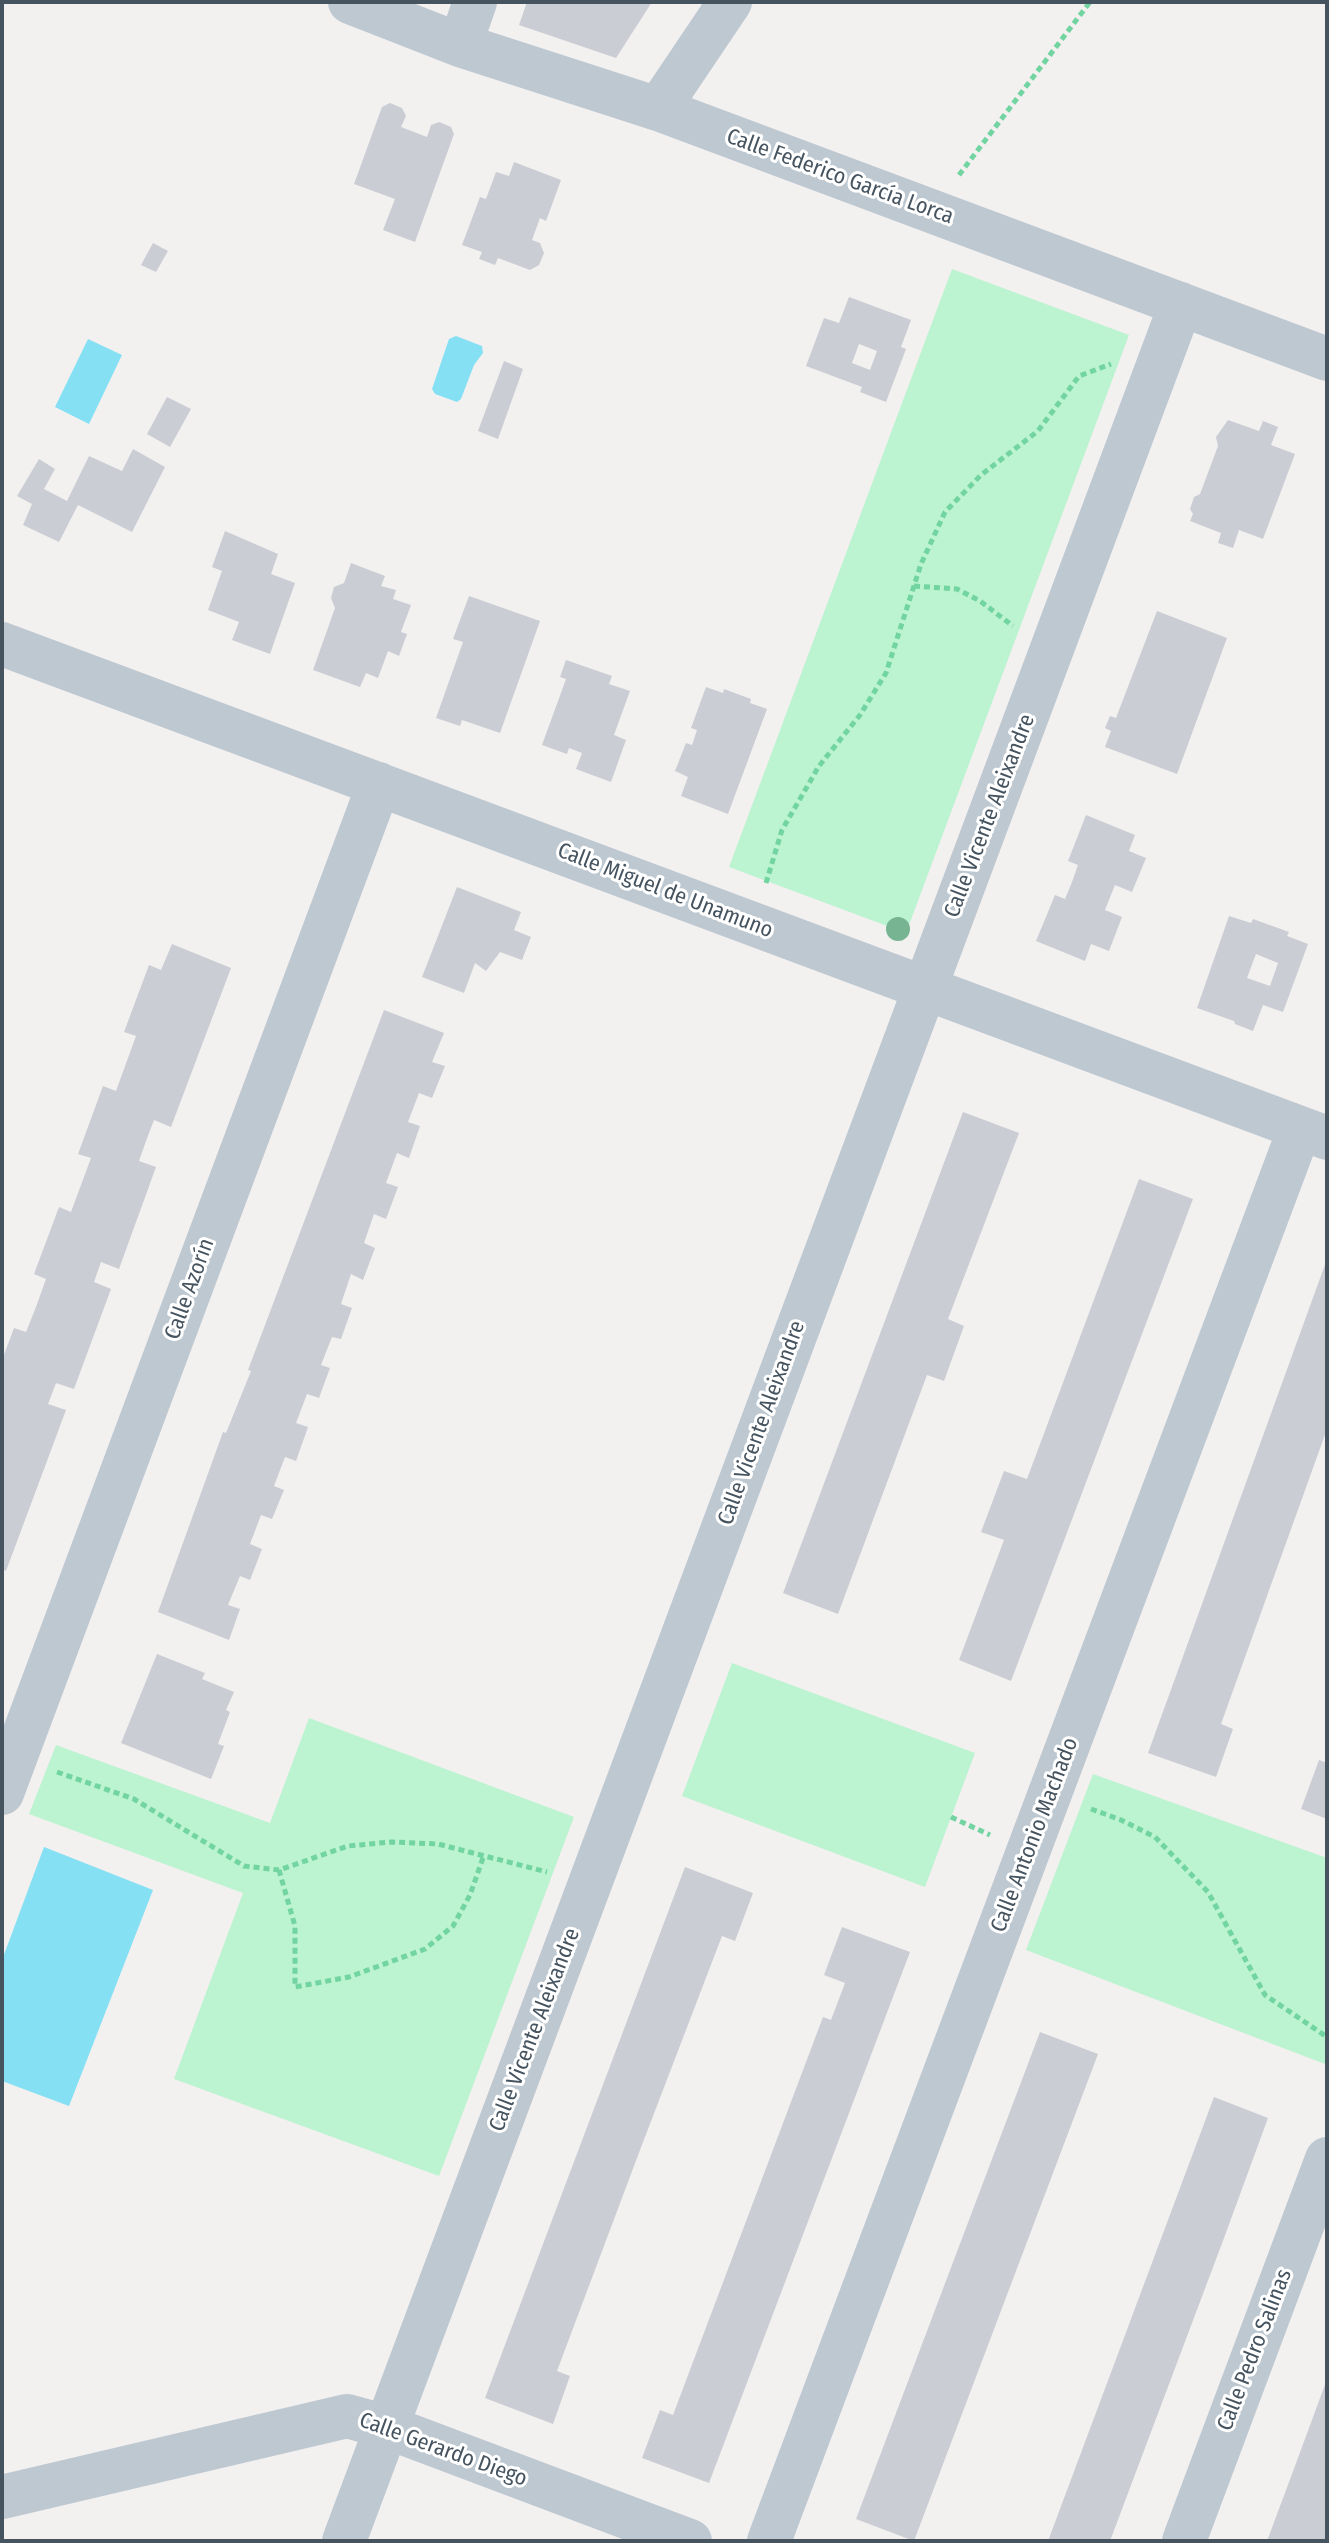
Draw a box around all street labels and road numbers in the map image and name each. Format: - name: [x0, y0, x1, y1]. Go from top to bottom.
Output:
- street label: Calle Federico García Lorca: [723, 124, 957, 230]
- street label: Calle Vicente Aleixandre: [939, 711, 1041, 921]
- street label: Calle Miguel de Unamuno: [554, 838, 776, 944]
- street label: Calle Azorín: [160, 1235, 220, 1343]
- street label: Calle Vicente Aleixandre: [713, 1317, 811, 1529]
- street label: Calle Antonio Machado: [986, 1734, 1084, 1936]
- street label: Calle Vicente Aleixandre: [484, 1925, 586, 2135]
- street label: Calle Pedro Salinas: [1212, 2266, 1298, 2434]
- street label: Calle Gerardo Diego: [355, 2407, 531, 2493]

